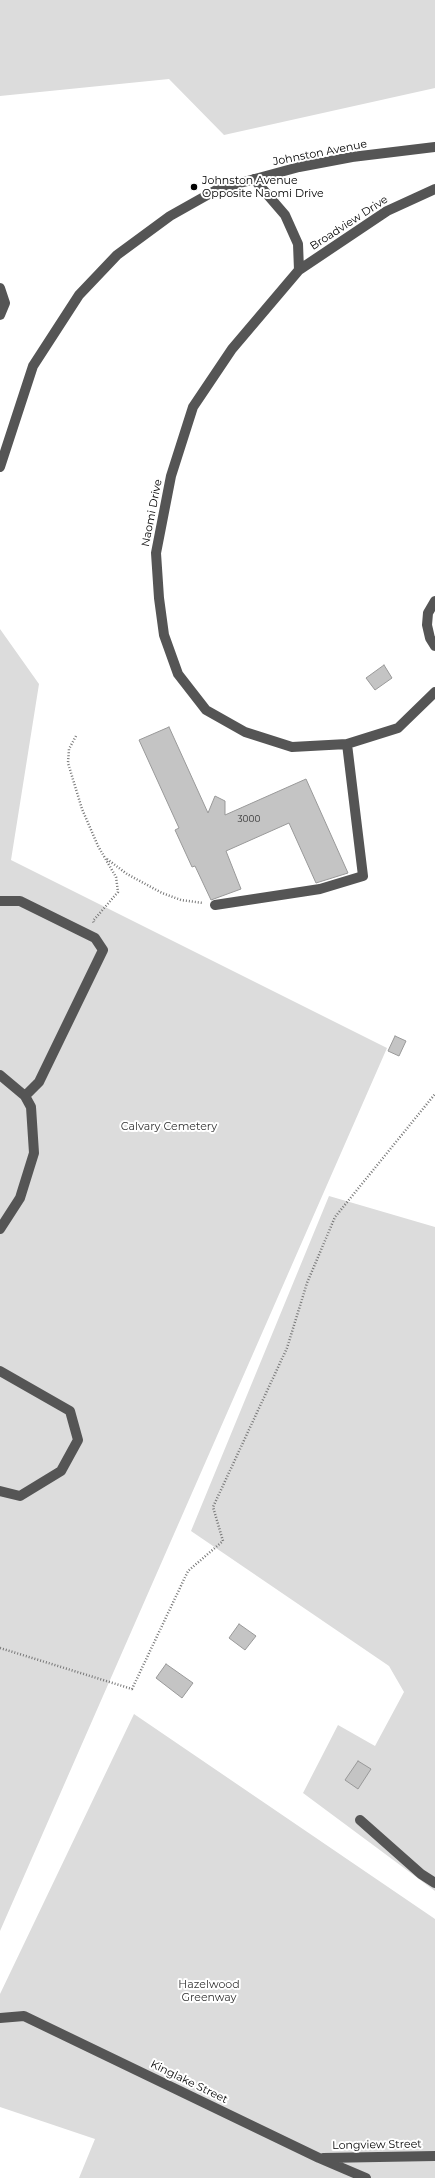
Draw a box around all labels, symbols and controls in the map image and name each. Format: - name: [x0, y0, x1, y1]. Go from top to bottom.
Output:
- street label: Johnston Avenue: [272, 137, 368, 169]
- place label: Johnston Avenue Opposite Naomi Drive: [202, 174, 324, 200]
- marker: Johnston Avenue Opposite Naomi Drive: [189, 182, 199, 192]
- street label: Broadview Drive: [308, 193, 390, 253]
- street label: Naomi Drive: [139, 478, 165, 548]
- house number: 3000: [238, 814, 260, 824]
- park label: Calvary Cemetery: [121, 1120, 217, 1134]
- park label: Hazelwood Greenway: [178, 1978, 240, 2004]
- street label: Kinglake Street: [148, 2058, 230, 2106]
- street label: Longview Street: [332, 2138, 422, 2152]

